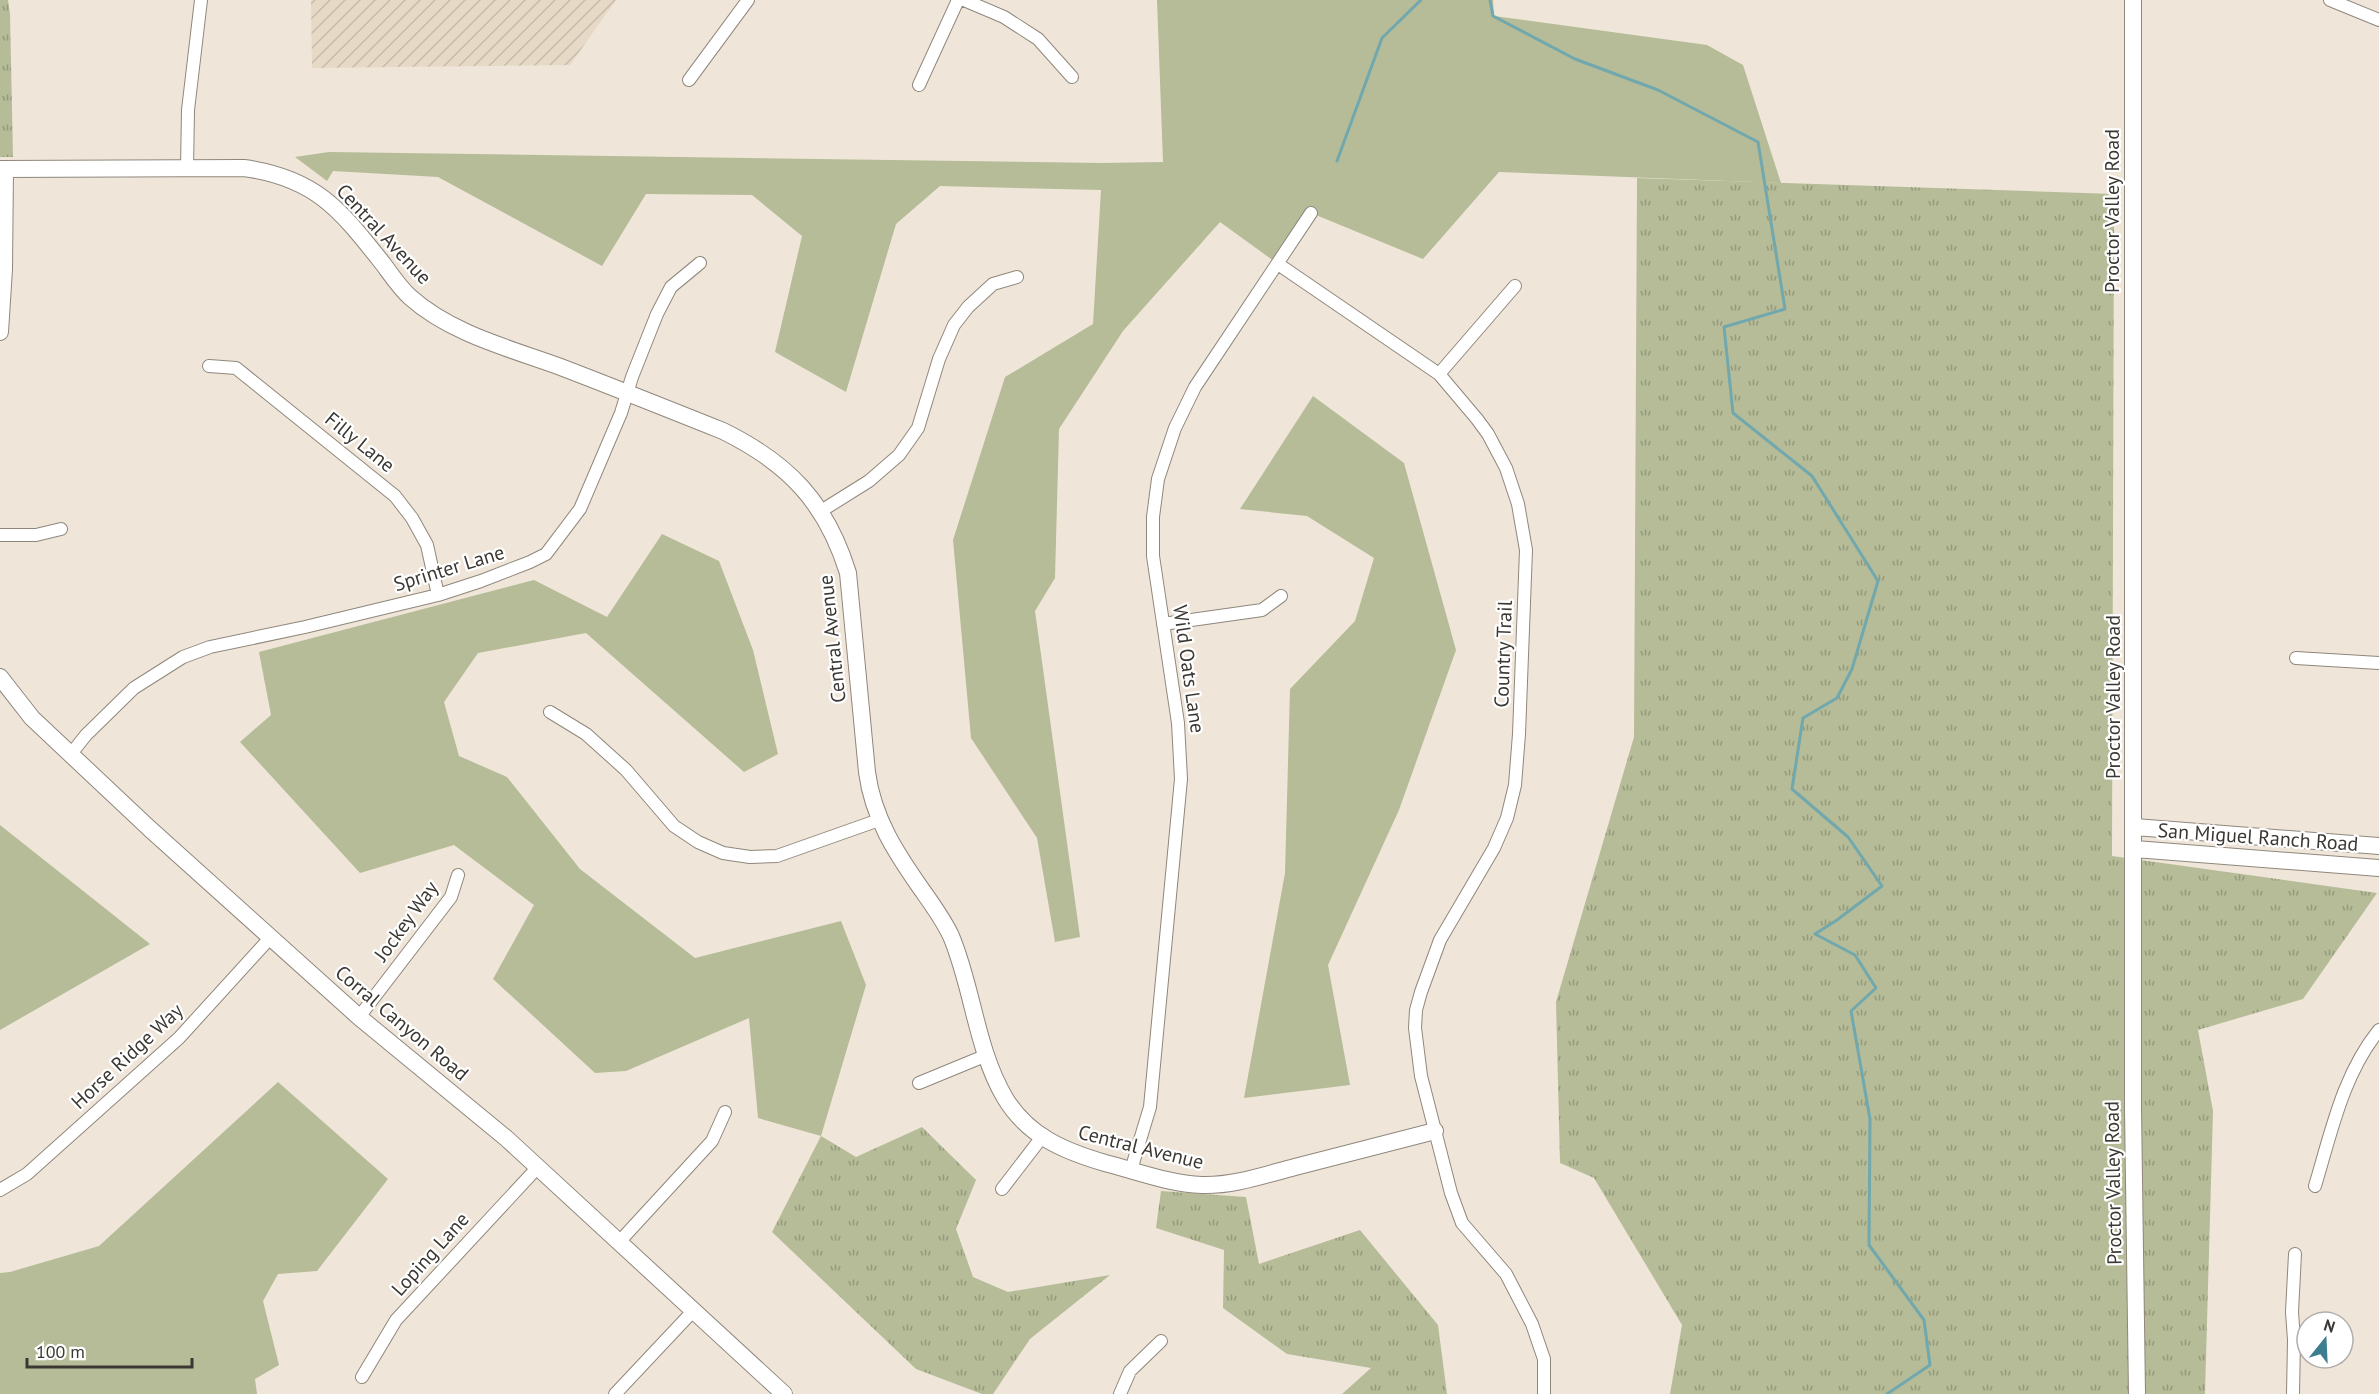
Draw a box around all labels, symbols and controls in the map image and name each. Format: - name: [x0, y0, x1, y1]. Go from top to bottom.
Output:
- street label: Proctor Valley Road: [2099, 129, 2125, 293]
- street label: Central Avenue: [331, 178, 437, 290]
- street label: Filly Lane: [320, 406, 400, 478]
- street label: Sprinter Lane: [391, 539, 507, 597]
- street label: Central Avenue: [812, 574, 852, 704]
- street label: Country Trail: [1488, 600, 1518, 708]
- street label: Wild Oats Lane: [1167, 603, 1211, 735]
- street label: Proctor Valley Road: [2100, 615, 2126, 779]
- street label: San Miguel Ranch Road: [2157, 817, 2359, 857]
- street label: Jockey Way: [368, 875, 444, 967]
- street label: Corral Canyon Road: [330, 960, 474, 1086]
- street label: Horse Ridge Way: [66, 997, 189, 1115]
- street label: Proctor Valley Road: [2099, 1101, 2127, 1265]
- street label: Central Avenue: [1076, 1119, 1206, 1175]
- street label: Loping Lane: [386, 1207, 474, 1301]
- north arrow: [2295, 1310, 2355, 1370]
- text: N: [2322, 1315, 2338, 1337]
- scale bar: [27, 1331, 192, 1369]
- text: 100 m: [36, 1340, 85, 1363]

